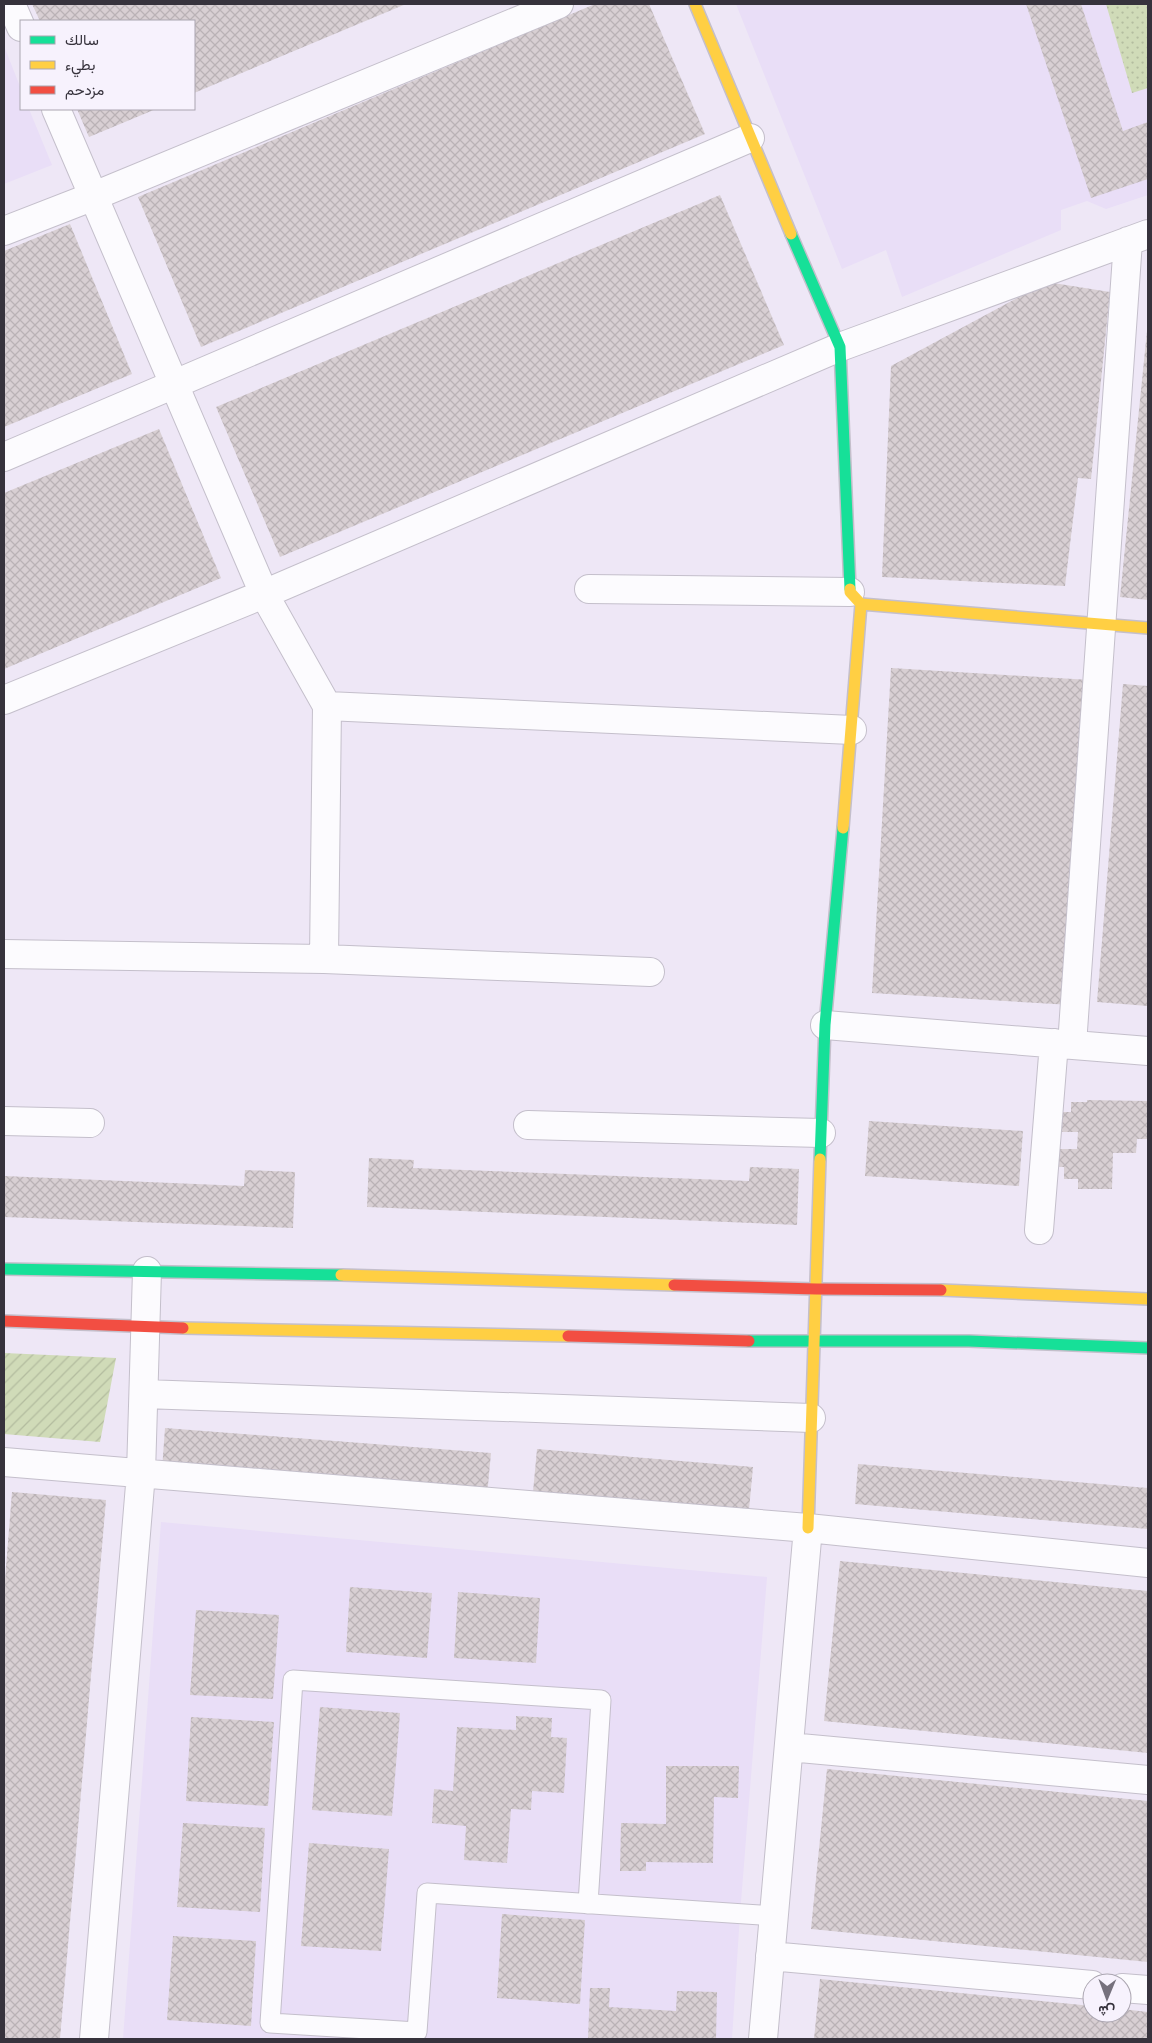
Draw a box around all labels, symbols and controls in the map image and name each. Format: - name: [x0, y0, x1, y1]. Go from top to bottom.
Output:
- legend: [20, 20, 195, 110]
- text: سالك: [65, 29, 99, 52]
- text: بطيء: [65, 54, 95, 78]
- text: مزدحم: [65, 79, 104, 102]
- north arrow: [1082, 1973, 1132, 2023]
- text: ش: [1098, 2000, 1115, 2021]

